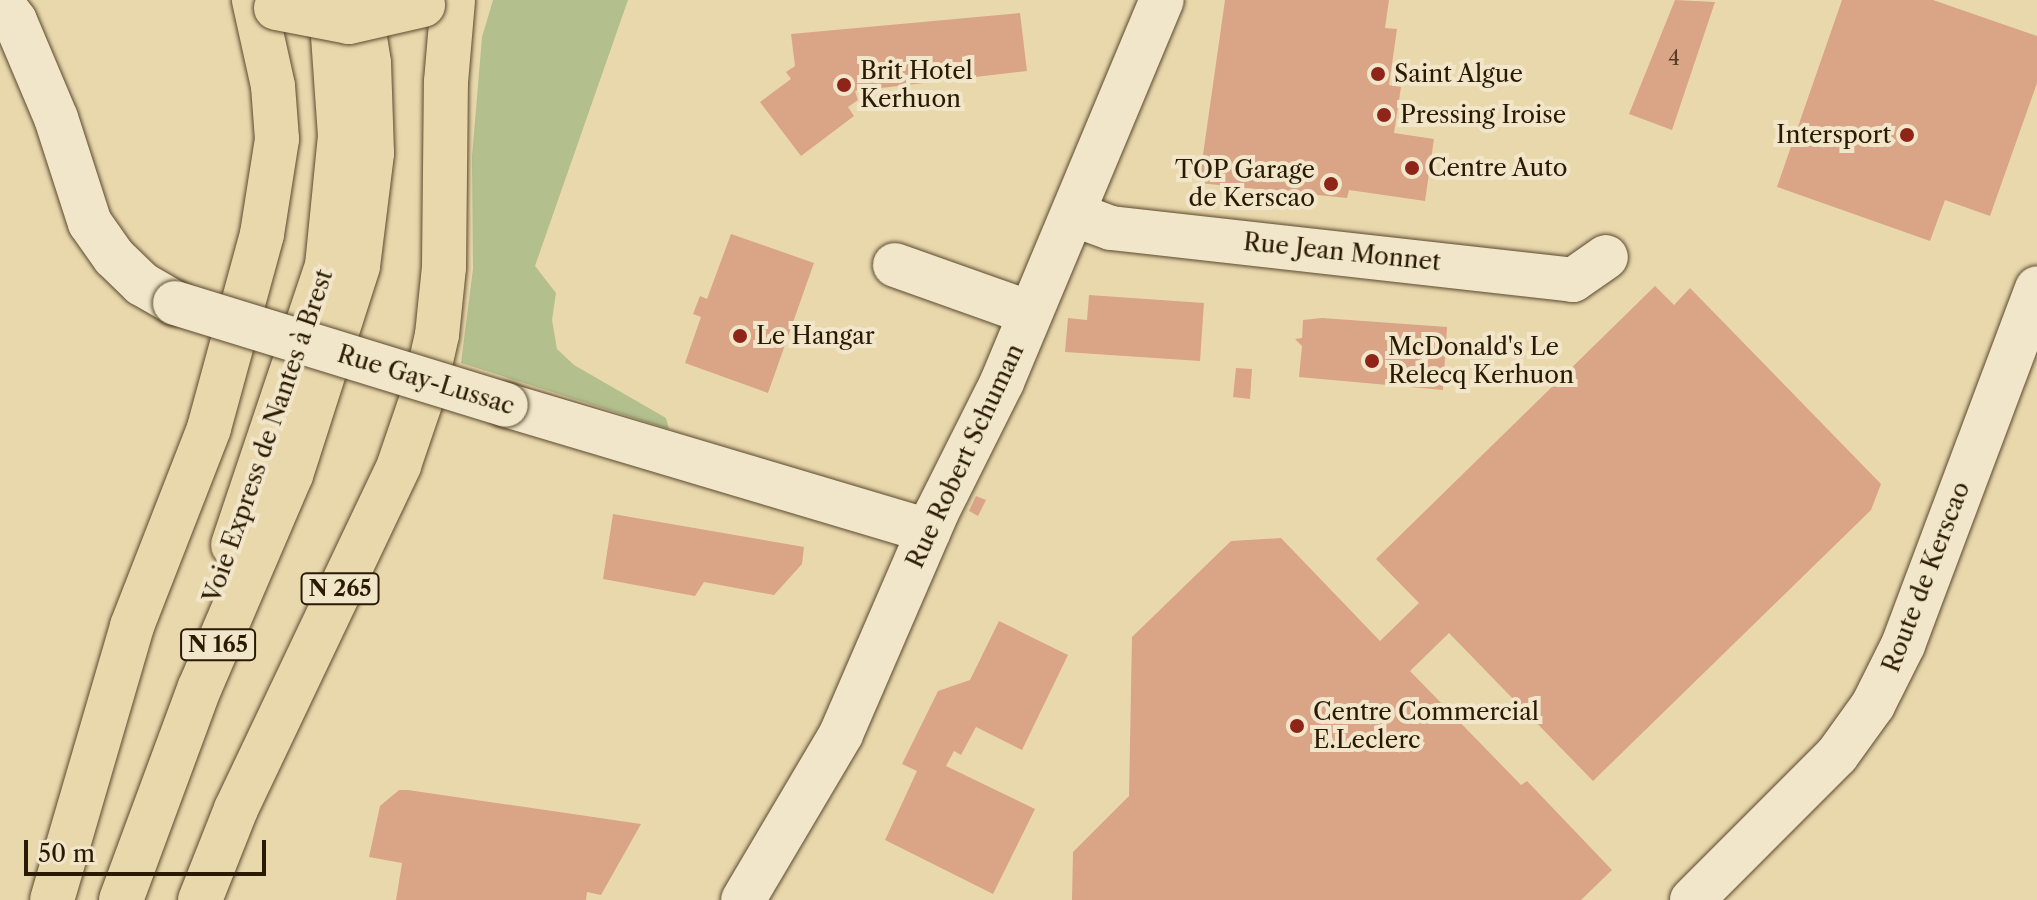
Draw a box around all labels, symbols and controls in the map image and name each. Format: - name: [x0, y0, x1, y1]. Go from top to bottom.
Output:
- house number: 4: [1668, 46, 1680, 70]
- place label: Brit Hotel Kerhuon: [860, 57, 973, 113]
- place label: Saint Algue: [1394, 60, 1524, 88]
- marker: Saint Algue: [1369, 65, 1387, 83]
- marker: Brit Hotel Kerhuon: [835, 76, 853, 94]
- place label: Pressing Iroise: [1400, 101, 1566, 129]
- marker: Pressing Iroise: [1375, 106, 1393, 124]
- place label: Intersport: [1776, 121, 1891, 149]
- marker: Intersport: [1898, 126, 1916, 144]
- place label: Centre Auto: [1428, 154, 1568, 182]
- place label: TOP Garage de Kerscao: [1174, 156, 1315, 212]
- marker: Centre Auto: [1403, 159, 1421, 177]
- marker: TOP Garage de Kerscao: [1322, 175, 1340, 193]
- street label: Rue Jean Monnet: [1242, 227, 1442, 277]
- street label: Voie Express de Nantes à Brest: [197, 265, 339, 607]
- place label: Le Hangar: [756, 322, 875, 350]
- marker: Le Hangar: [731, 327, 749, 345]
- place label: McDonald's Le Relecq Kerhuon: [1388, 333, 1574, 389]
- street label: Rue Gay-Lussac: [334, 339, 518, 421]
- street label: Rue Robert Schuman: [900, 339, 1030, 573]
- marker: McDonald's Le Relecq Kerhuon: [1363, 352, 1381, 370]
- street label: Route de Kerscao: [1876, 478, 1976, 676]
- road number: N 265: [300, 571, 380, 607]
- road number: N 165: [180, 627, 256, 663]
- place label: Centre Commercial E.Leclerc: [1313, 698, 1539, 754]
- marker: Centre Commercial E.Leclerc: [1288, 717, 1306, 735]
- scale bar: [28, 824, 270, 874]
- text: 50 m: [38, 839, 95, 868]

